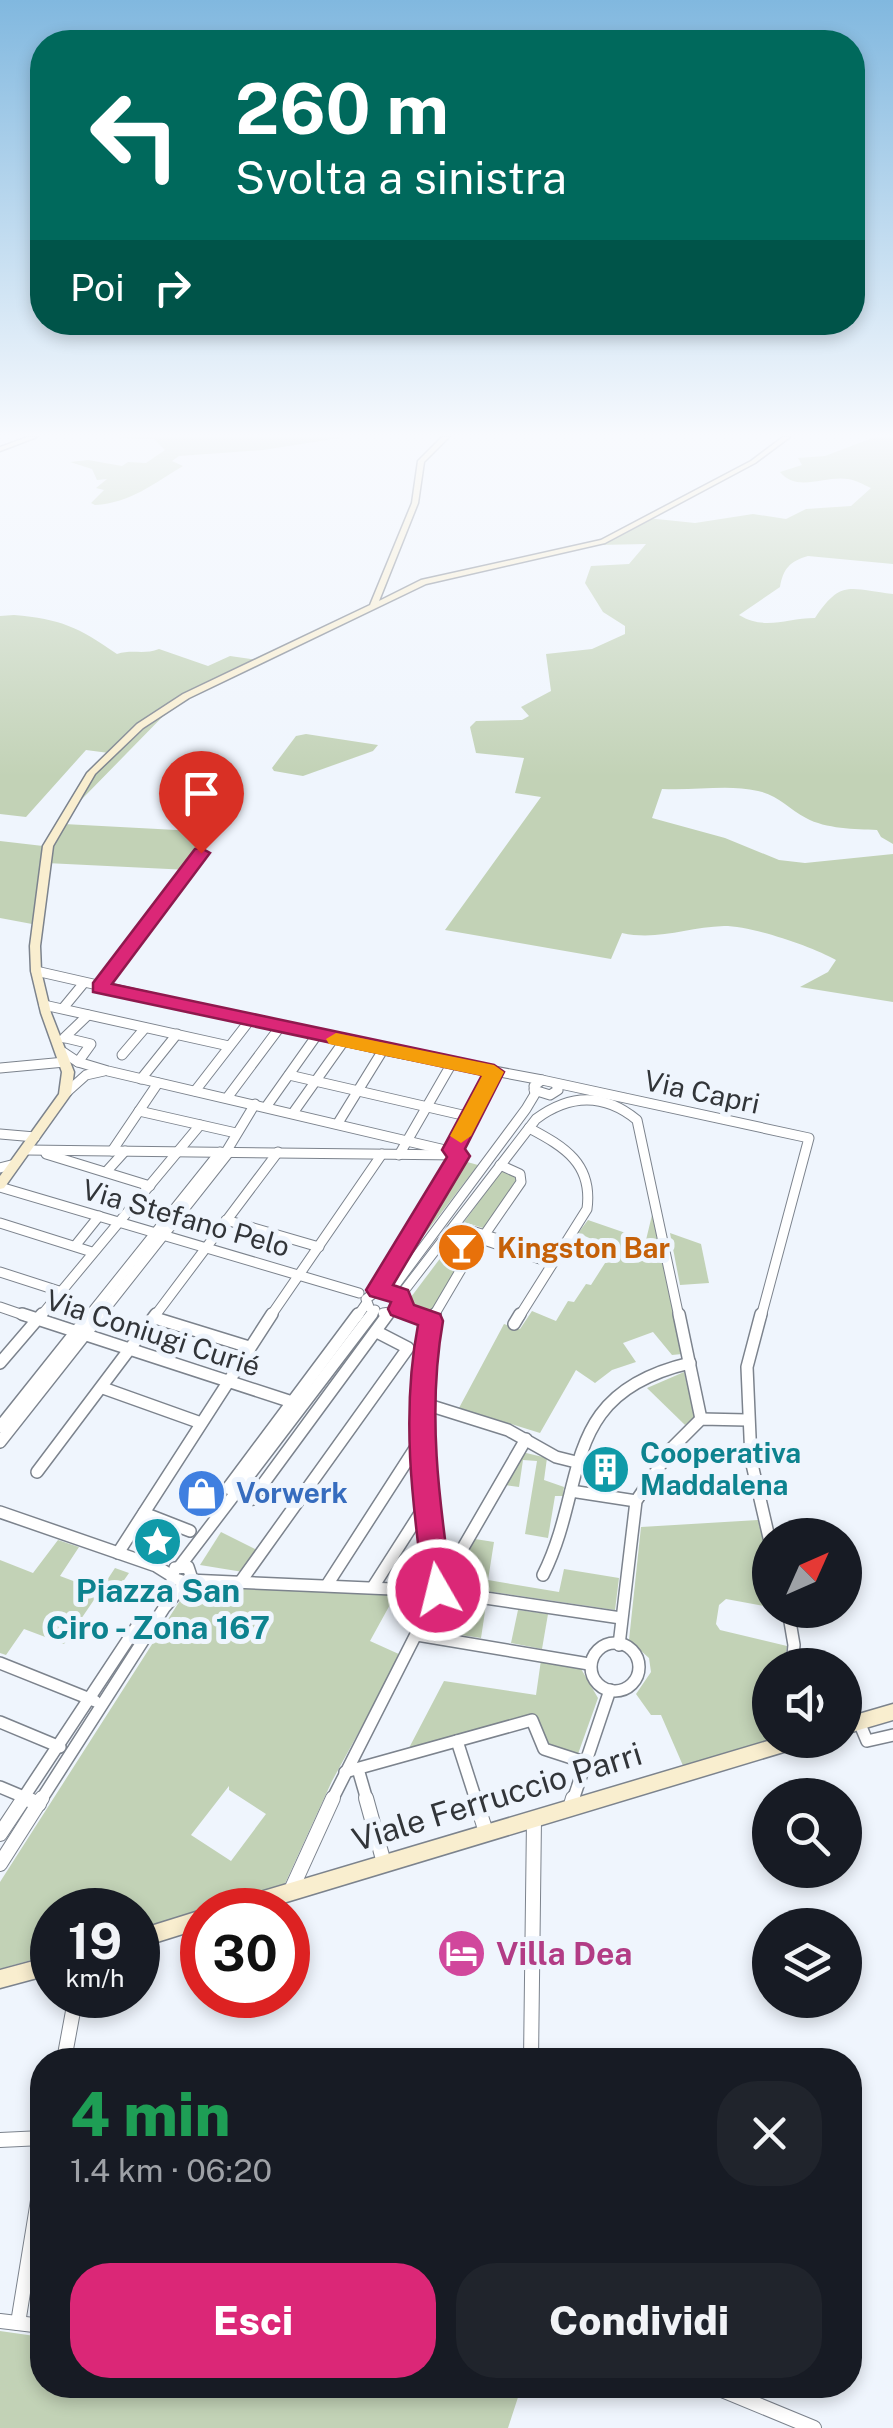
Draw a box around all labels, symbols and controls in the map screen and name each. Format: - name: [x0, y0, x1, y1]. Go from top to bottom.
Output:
- text: 260 m: [235, 67, 449, 150]
- icon: left: [70, 70, 200, 200]
- text: Svolta a sinistra: [235, 151, 567, 204]
- icon: right: [145, 260, 200, 315]
- text: Poi: [70, 265, 125, 310]
- pin: [159, 751, 244, 854]
- icon: arrive: [174, 766, 229, 821]
- street label: Via Capri: [641, 1063, 763, 1120]
- street label: Via Stefano Pelo: [79, 1172, 294, 1263]
- bar icon: Kingston Bar: [436, 1222, 488, 1274]
- place label: Kingston Bar: [497, 1231, 670, 1264]
- street label: Via Coniugi Curié: [42, 1282, 264, 1383]
- place label: Cooperativa Maddalena: [640, 1436, 801, 1501]
- building icon: Cooperativa Maddalena: [579, 1443, 631, 1495]
- shop icon: Vorwerk: [175, 1467, 227, 1519]
- place label: Vorwerk: [236, 1476, 348, 1509]
- place icon: Piazza San Ciro - Zona 167: [132, 1515, 184, 1567]
- north arrow: [752, 1518, 862, 1628]
- map controls: [752, 1518, 862, 2018]
- position arrow: [386, 1538, 490, 1642]
- place label: Piazza San Ciro - Zona 167: [46, 1572, 270, 1646]
- button: sound: [752, 1648, 862, 1758]
- street label: Viale Ferruccio Parri: [348, 1735, 646, 1858]
- button: search: [752, 1778, 862, 1888]
- speed limit sign: 30: [180, 1888, 310, 2018]
- button: layers: [752, 1908, 862, 2018]
- text: 19: [68, 1911, 122, 1970]
- hotel icon: Villa Dea: [435, 1928, 487, 1980]
- place label: Villa Dea: [496, 1935, 632, 1972]
- text: km/h: [66, 1963, 124, 1993]
- text: 4 min: [70, 2079, 230, 2150]
- button: close: [717, 2081, 822, 2186]
- text: 1.4 km · 06:20: [70, 2152, 272, 2189]
- button: Esci: [70, 2263, 436, 2378]
- button: Condividi: [456, 2263, 822, 2378]

